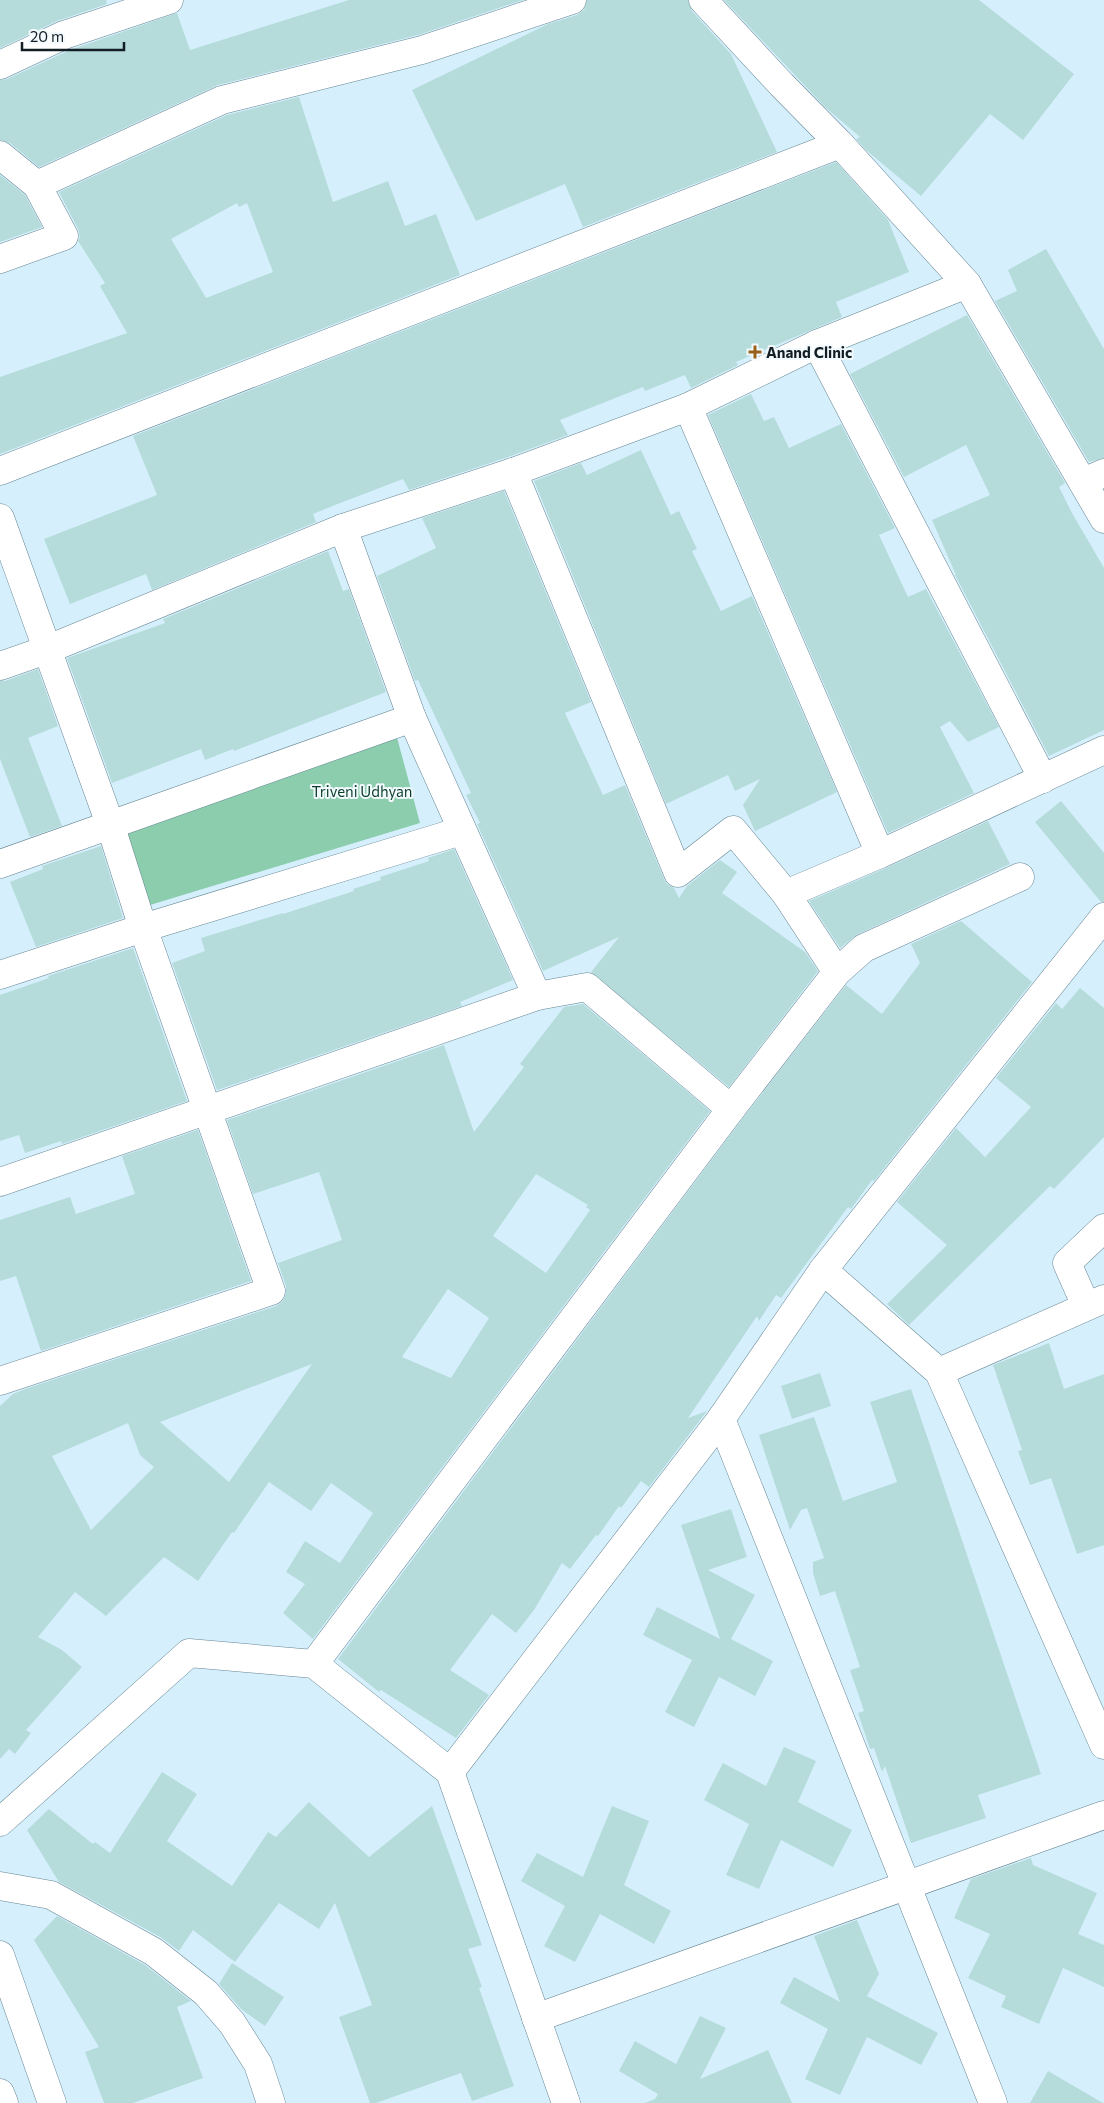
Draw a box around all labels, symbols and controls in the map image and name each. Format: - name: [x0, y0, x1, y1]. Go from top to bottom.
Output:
- scale bar: [22, 20, 125, 52]
- text: 20 m: [30, 27, 64, 45]
- place label: Anand Clinic: [766, 343, 852, 361]
- marker: Anand Clinic: [748, 345, 762, 359]
- park label: Triveni Udhyan: [312, 782, 412, 800]

